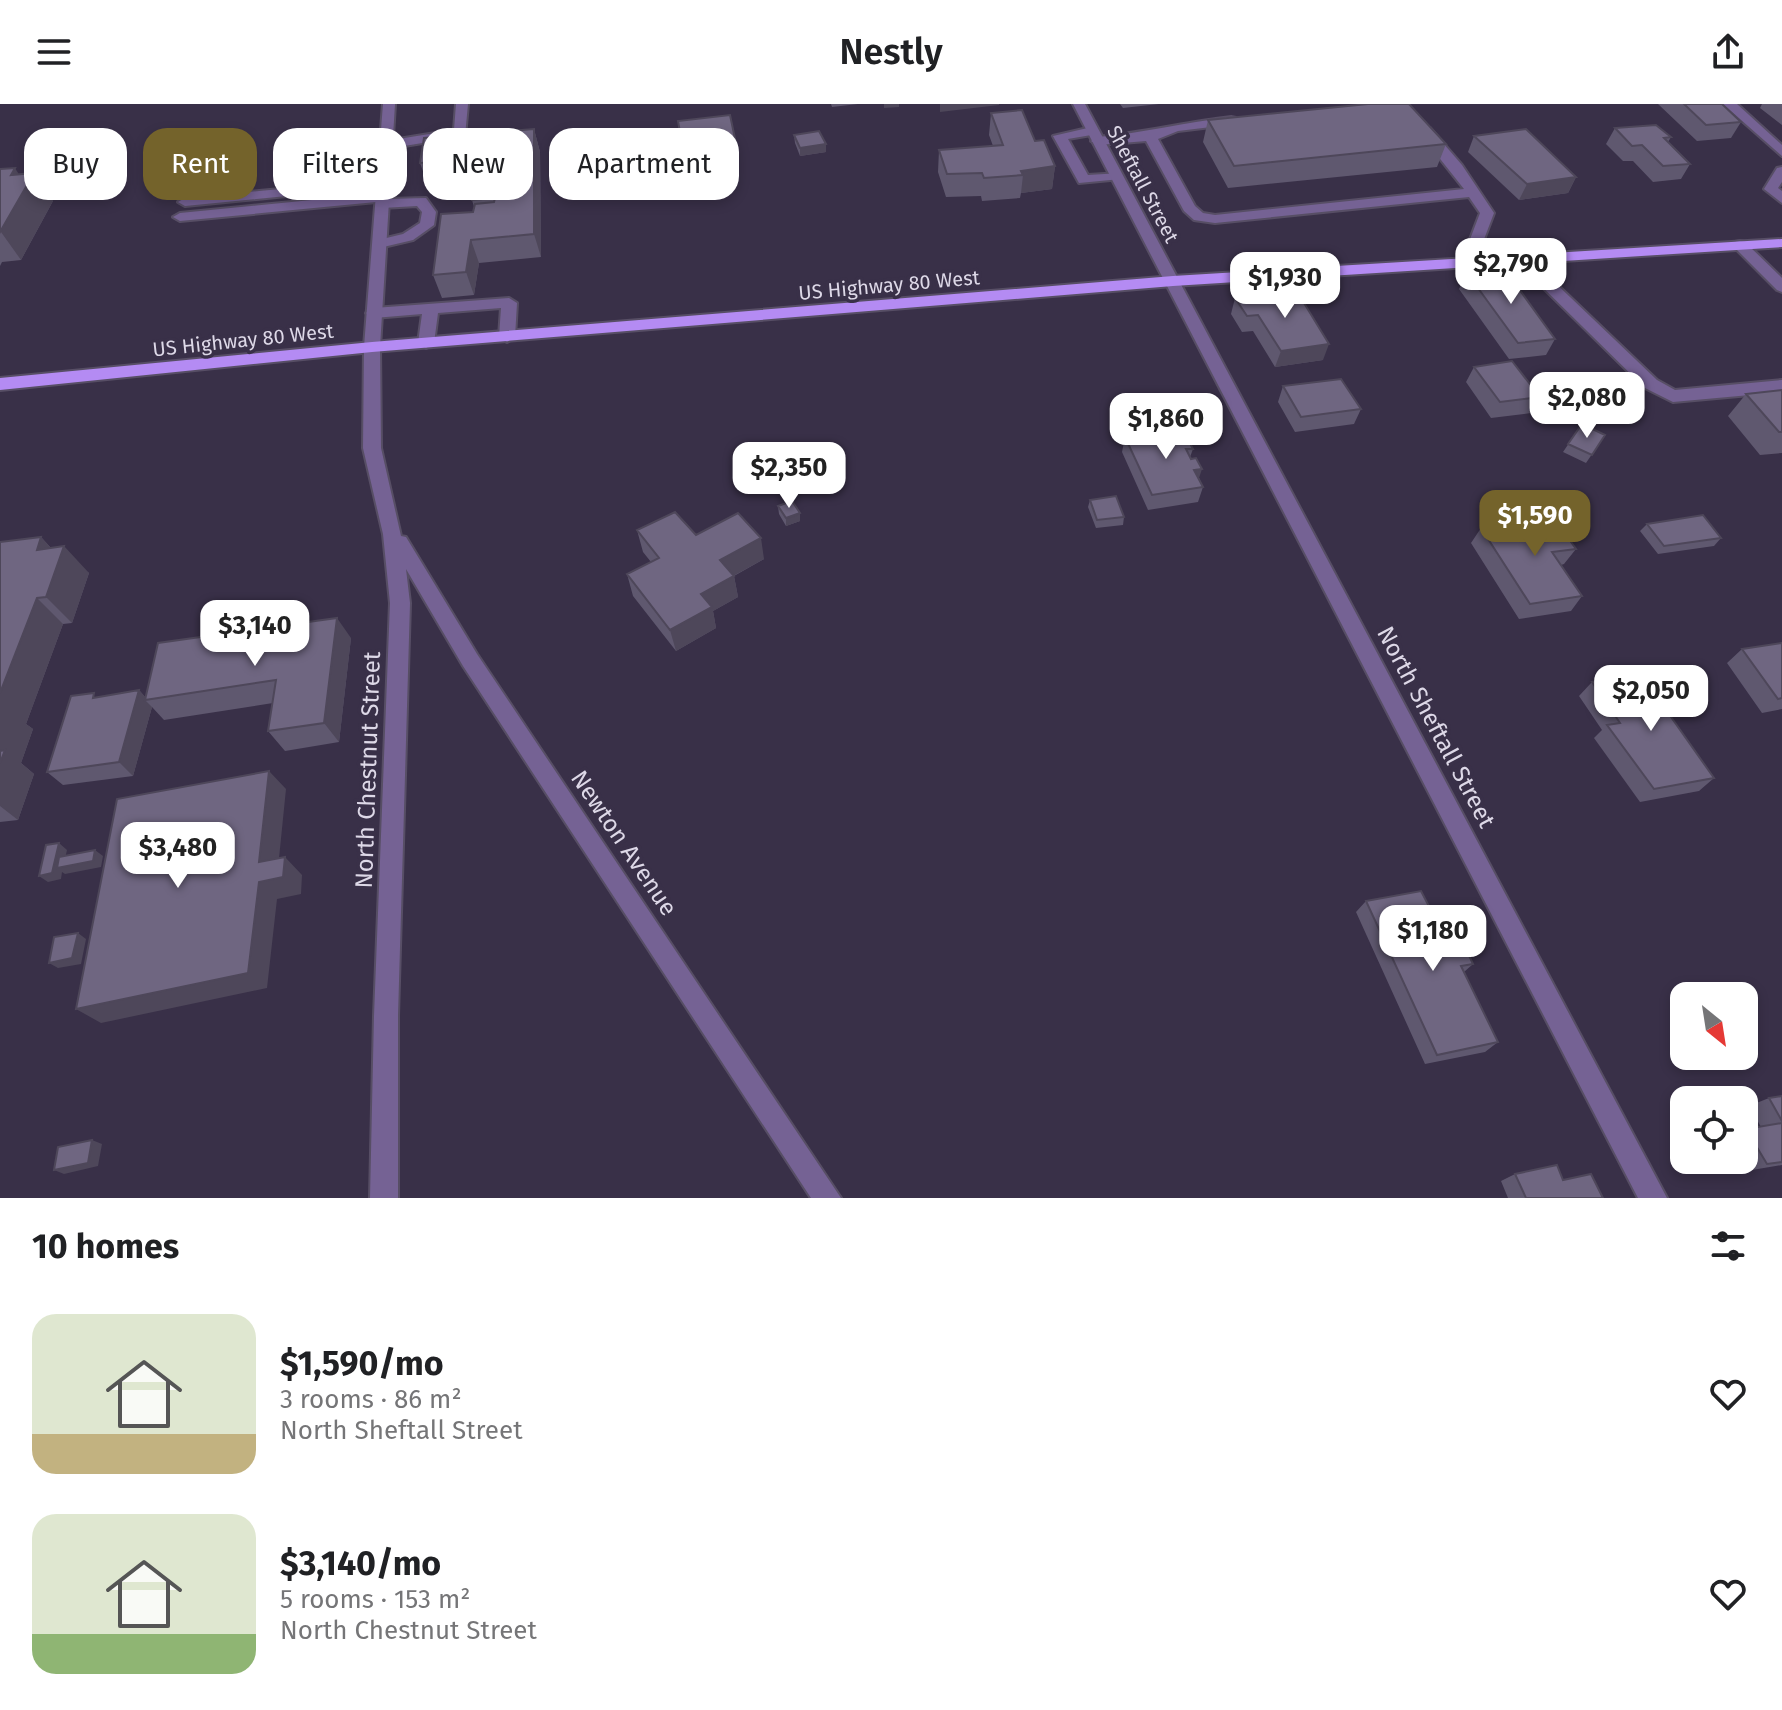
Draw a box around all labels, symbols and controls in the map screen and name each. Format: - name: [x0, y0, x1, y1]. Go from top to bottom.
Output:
- icon: menu: [32, 30, 76, 74]
- text: Nestly: [839, 30, 943, 74]
- icon: share: [1706, 30, 1750, 74]
- street label: Sheftall Street: [1102, 121, 1184, 247]
- chip: Buy: [24, 128, 127, 200]
- chip: Rent: [143, 128, 257, 200]
- chip: Filters: [273, 128, 407, 200]
- chip: New: [423, 128, 533, 200]
- chip: Apartment: [549, 128, 739, 200]
- pin: $2,790: [1446, 238, 1576, 306]
- text: $2,790: [1473, 248, 1549, 279]
- pin: $1,930: [1220, 252, 1350, 320]
- text: $1,930: [1248, 262, 1322, 293]
- street label: US Highway 80 West: [797, 265, 981, 305]
- street label: US Highway 80 West: [151, 318, 335, 361]
- pin: $2,080: [1522, 372, 1652, 440]
- text: $2,080: [1548, 382, 1626, 413]
- pin: $1,860: [1101, 393, 1231, 461]
- text: $1,860: [1128, 403, 1204, 434]
- pin: $2,350: [724, 442, 854, 510]
- text: $2,350: [751, 452, 827, 483]
- pin: $1,590: [1470, 490, 1600, 558]
- text: $1,590: [1497, 500, 1573, 531]
- pin: $3,140: [190, 600, 320, 668]
- text: $3,140: [218, 610, 292, 641]
- street label: North Sheftall Street: [1371, 622, 1501, 833]
- street label: North Chestnut Street: [350, 651, 386, 889]
- pin: $2,050: [1586, 665, 1716, 733]
- text: $2,050: [1612, 675, 1690, 706]
- street label: Newton Avenue: [565, 765, 683, 921]
- pin: $3,480: [113, 822, 243, 890]
- text: $3,480: [139, 832, 217, 863]
- pin: $1,180: [1368, 905, 1498, 973]
- text: $1,180: [1397, 915, 1469, 946]
- north arrow: [1670, 982, 1758, 1070]
- map controls: [1670, 982, 1758, 1174]
- button: locate: [1670, 1086, 1758, 1174]
- icon: filters: [1706, 1224, 1750, 1268]
- text: 10 homes: [32, 1226, 179, 1267]
- text: $1,590/mo: [280, 1343, 444, 1384]
- icon: home: [96, 1346, 192, 1442]
- icon: heart: [1706, 1372, 1750, 1416]
- text: 3 rooms · 86 m²: [280, 1384, 462, 1415]
- text: North Sheftall Street: [280, 1415, 523, 1446]
- text: $3,140/mo: [280, 1543, 441, 1584]
- icon: home: [96, 1546, 192, 1642]
- icon: heart: [1706, 1572, 1750, 1616]
- text: 5 rooms · 153 m²: [280, 1584, 471, 1615]
- text: North Chestnut Street: [280, 1615, 537, 1646]

